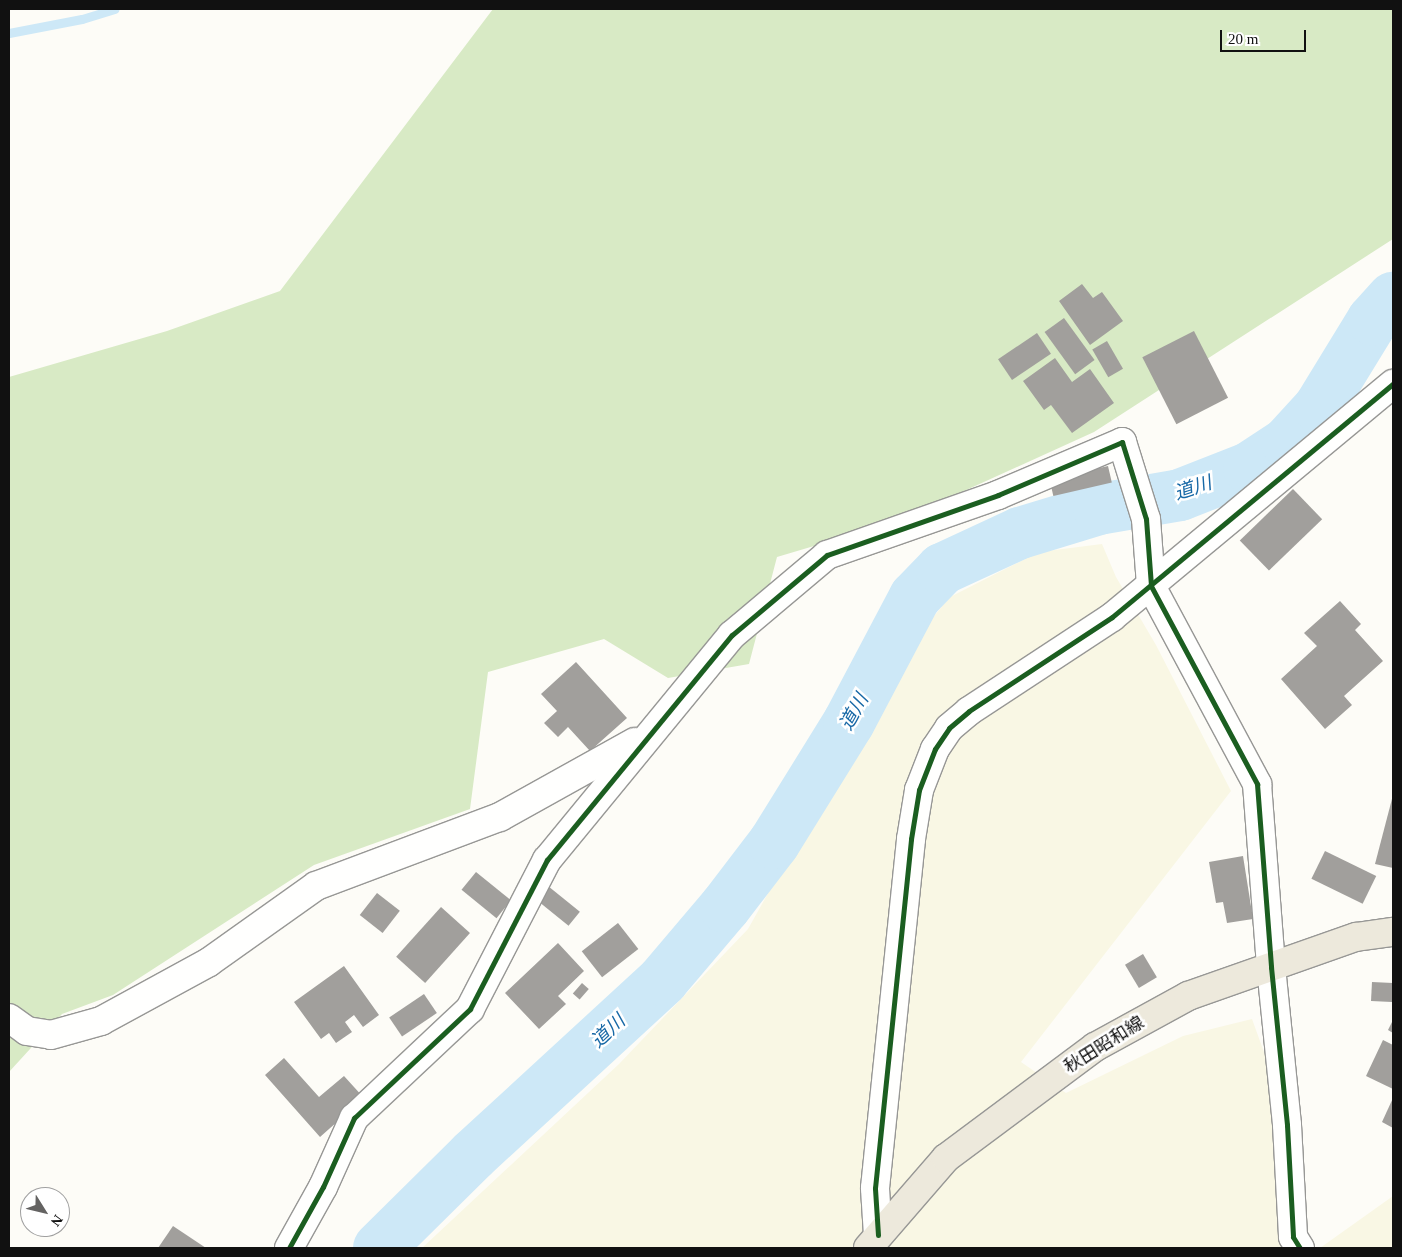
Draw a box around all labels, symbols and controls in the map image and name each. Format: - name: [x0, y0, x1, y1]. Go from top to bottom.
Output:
- scale bar: [1222, 20, 1308, 52]
- text: 20 m: [1228, 31, 1258, 47]
- water label: 道川: [1171, 471, 1215, 505]
- water label: 道川: [835, 690, 873, 734]
- water label: 道川: [586, 1010, 630, 1052]
- street label: 秋田昭和線: [1060, 1012, 1148, 1078]
- north arrow: [20, 1187, 70, 1237]
- text: N: [48, 1212, 66, 1229]

